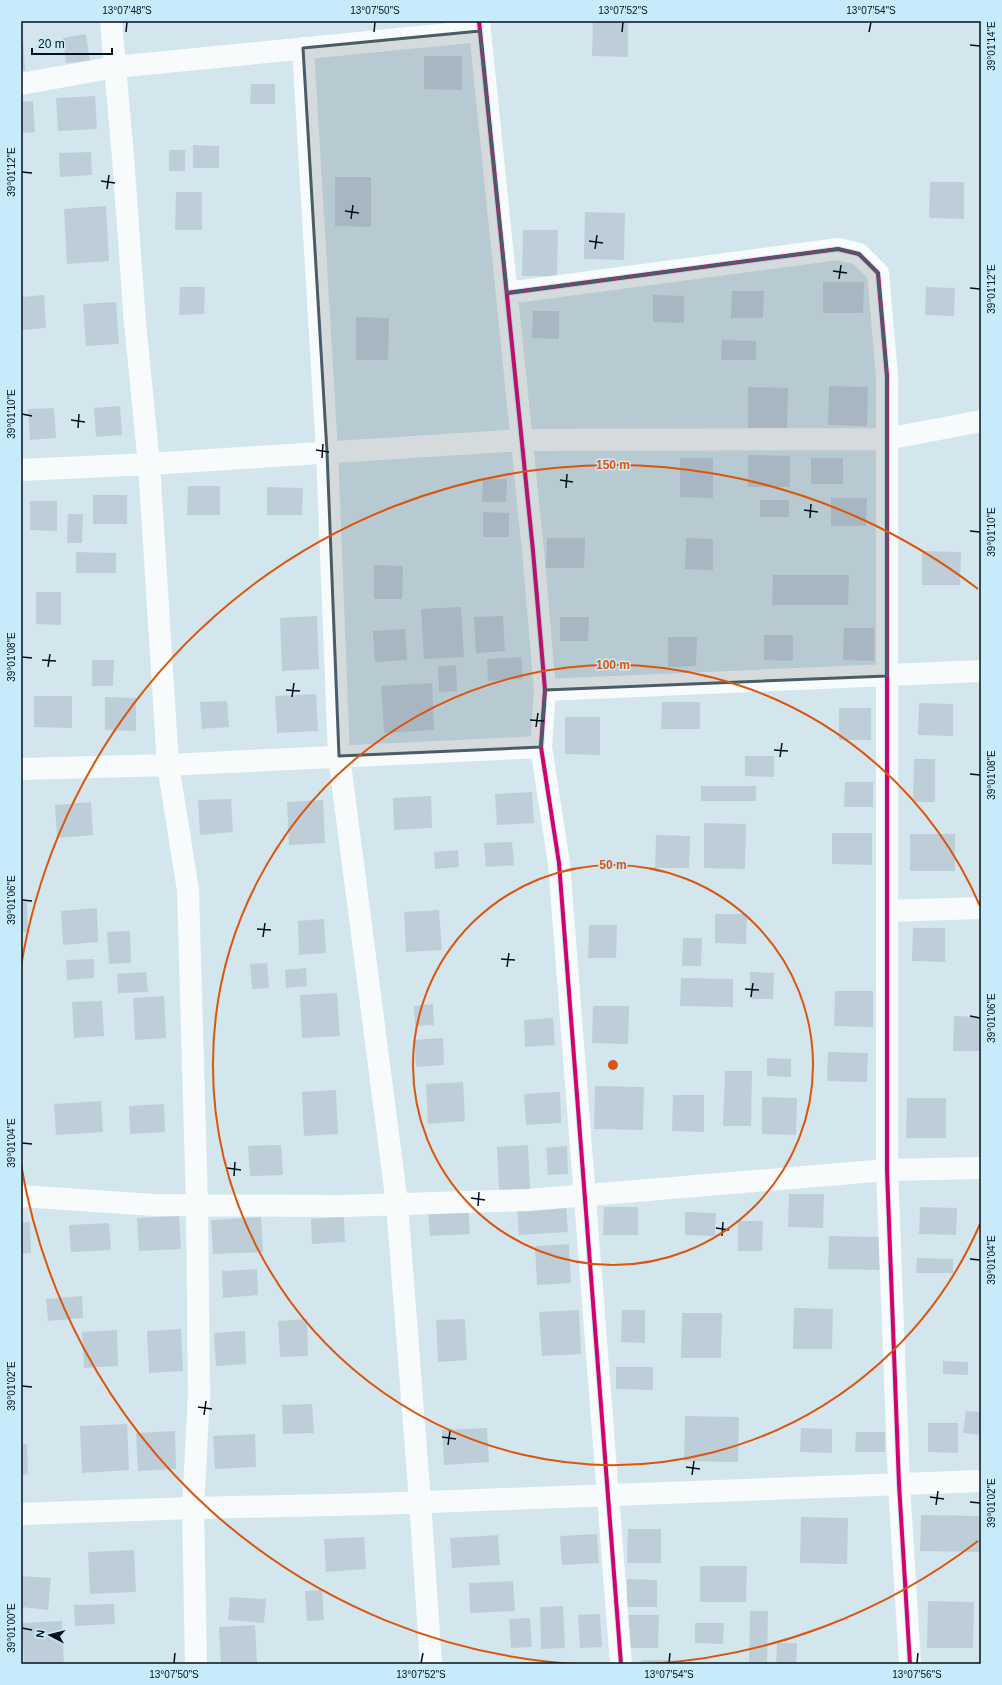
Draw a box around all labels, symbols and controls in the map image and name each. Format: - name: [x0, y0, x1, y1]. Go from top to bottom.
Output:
- text: 13°07'48"S: [102, 5, 152, 16]
- text: 13°07'50"S: [350, 5, 400, 16]
- text: 13°07'52"S: [598, 5, 648, 16]
- text: 13°07'54"S: [846, 5, 896, 16]
- text: 39°01'14"E: [986, 21, 997, 71]
- scale bar: [32, 30, 112, 56]
- text: 20 m: [38, 37, 65, 51]
- text: 39°01'12"E: [6, 147, 17, 197]
- text: 39°01'12"E: [986, 264, 997, 314]
- text: 39°01'10"E: [6, 389, 17, 439]
- text: 150 m: [596, 458, 630, 472]
- text: 39°01'10"E: [986, 507, 997, 557]
- text: 39°01'08"E: [6, 632, 17, 682]
- text: 100 m: [596, 658, 630, 672]
- text: 39°01'08"E: [986, 750, 997, 800]
- text: 50 m: [599, 858, 627, 872]
- text: 39°01'06"E: [6, 875, 17, 925]
- text: 39°01'06"E: [986, 993, 997, 1043]
- centre of rings: [606, 1058, 620, 1072]
- text: 39°01'04"E: [6, 1118, 17, 1168]
- text: 39°01'04"E: [986, 1235, 997, 1285]
- text: 39°01'02"E: [6, 1361, 17, 1411]
- text: 39°01'02"E: [986, 1478, 997, 1528]
- text: 39°01'00"E: [6, 1603, 17, 1653]
- north arrow: [30, 1615, 70, 1655]
- text: N: [34, 1629, 47, 1638]
- text: 13°07'50"S: [149, 1669, 199, 1680]
- text: 13°07'52"S: [396, 1669, 446, 1680]
- text: 13°07'54"S: [644, 1669, 694, 1680]
- text: 13°07'56"S: [892, 1669, 942, 1680]

